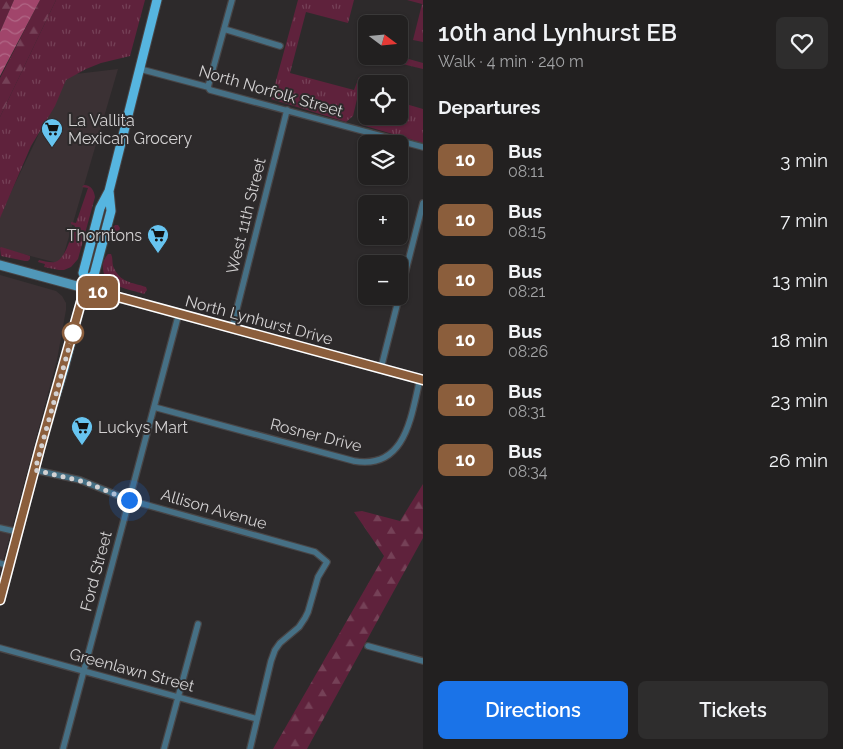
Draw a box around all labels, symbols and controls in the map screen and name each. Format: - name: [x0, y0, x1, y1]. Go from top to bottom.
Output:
- north arrow: [358, 15, 408, 65]
- map controls: [358, 15, 408, 305]
- button: heart: [776, 17, 828, 69]
- text: 10th and Lynhurst EB: [438, 18, 677, 47]
- text: Walk · 4 min · 240 m: [438, 52, 584, 71]
- street label: North Norfolk Street: [197, 61, 346, 121]
- button: locate: [358, 75, 408, 125]
- text: Departures: [438, 96, 540, 118]
- place label: La Vallita Mexican Grocery: [68, 111, 192, 148]
- supermarket icon: La Vallita Mexican Grocery: [40, 117, 64, 148]
- button: layers: [358, 135, 408, 185]
- text: Bus: [508, 140, 542, 162]
- text: 10: [456, 149, 475, 170]
- text: 3 min: [780, 149, 828, 171]
- street label: West 11th Street: [222, 155, 270, 276]
- text: 08:11: [508, 162, 544, 181]
- button: +: [358, 195, 408, 245]
- text: Bus: [508, 200, 542, 222]
- text: 10: [456, 209, 475, 230]
- text: 7 min: [780, 209, 828, 231]
- text: 08:15: [508, 222, 546, 241]
- supermarket icon: Thorntons: [146, 223, 170, 254]
- place label: Thorntons: [67, 226, 142, 245]
- button: −: [358, 255, 408, 305]
- text: Bus: [508, 260, 542, 282]
- text: 10: [456, 269, 475, 290]
- text: 13 min: [772, 269, 828, 291]
- line badge: 10: [76, 276, 120, 308]
- text: 10: [88, 281, 108, 302]
- text: 08:21: [508, 282, 545, 301]
- street label: North Lynhurst Drive: [183, 291, 335, 349]
- text: Bus: [508, 320, 542, 342]
- unlabelled marker: [62, 322, 84, 344]
- text: 10: [456, 329, 475, 350]
- text: 18 min: [771, 329, 828, 351]
- text: 08:26: [508, 342, 548, 361]
- text: Bus: [508, 380, 542, 402]
- text: 10: [456, 389, 475, 410]
- text: 23 min: [770, 389, 828, 411]
- text: 08:31: [508, 402, 546, 421]
- street label: Rosner Drive: [268, 414, 364, 456]
- supermarket icon: Luckys Mart: [70, 415, 94, 446]
- place label: Luckys Mart: [98, 418, 189, 437]
- text: Bus: [508, 440, 542, 462]
- text: 10: [456, 449, 475, 470]
- text: 26 min: [769, 449, 828, 471]
- text: 08:34: [508, 462, 548, 481]
- street label: Allison Avenue: [159, 485, 269, 533]
- your location: [117, 488, 142, 513]
- street label: Ford Street: [76, 528, 116, 613]
- street label: Greenlawn Street: [67, 644, 197, 696]
- button: Directions: [438, 681, 628, 739]
- button: Tickets: [638, 681, 828, 739]

